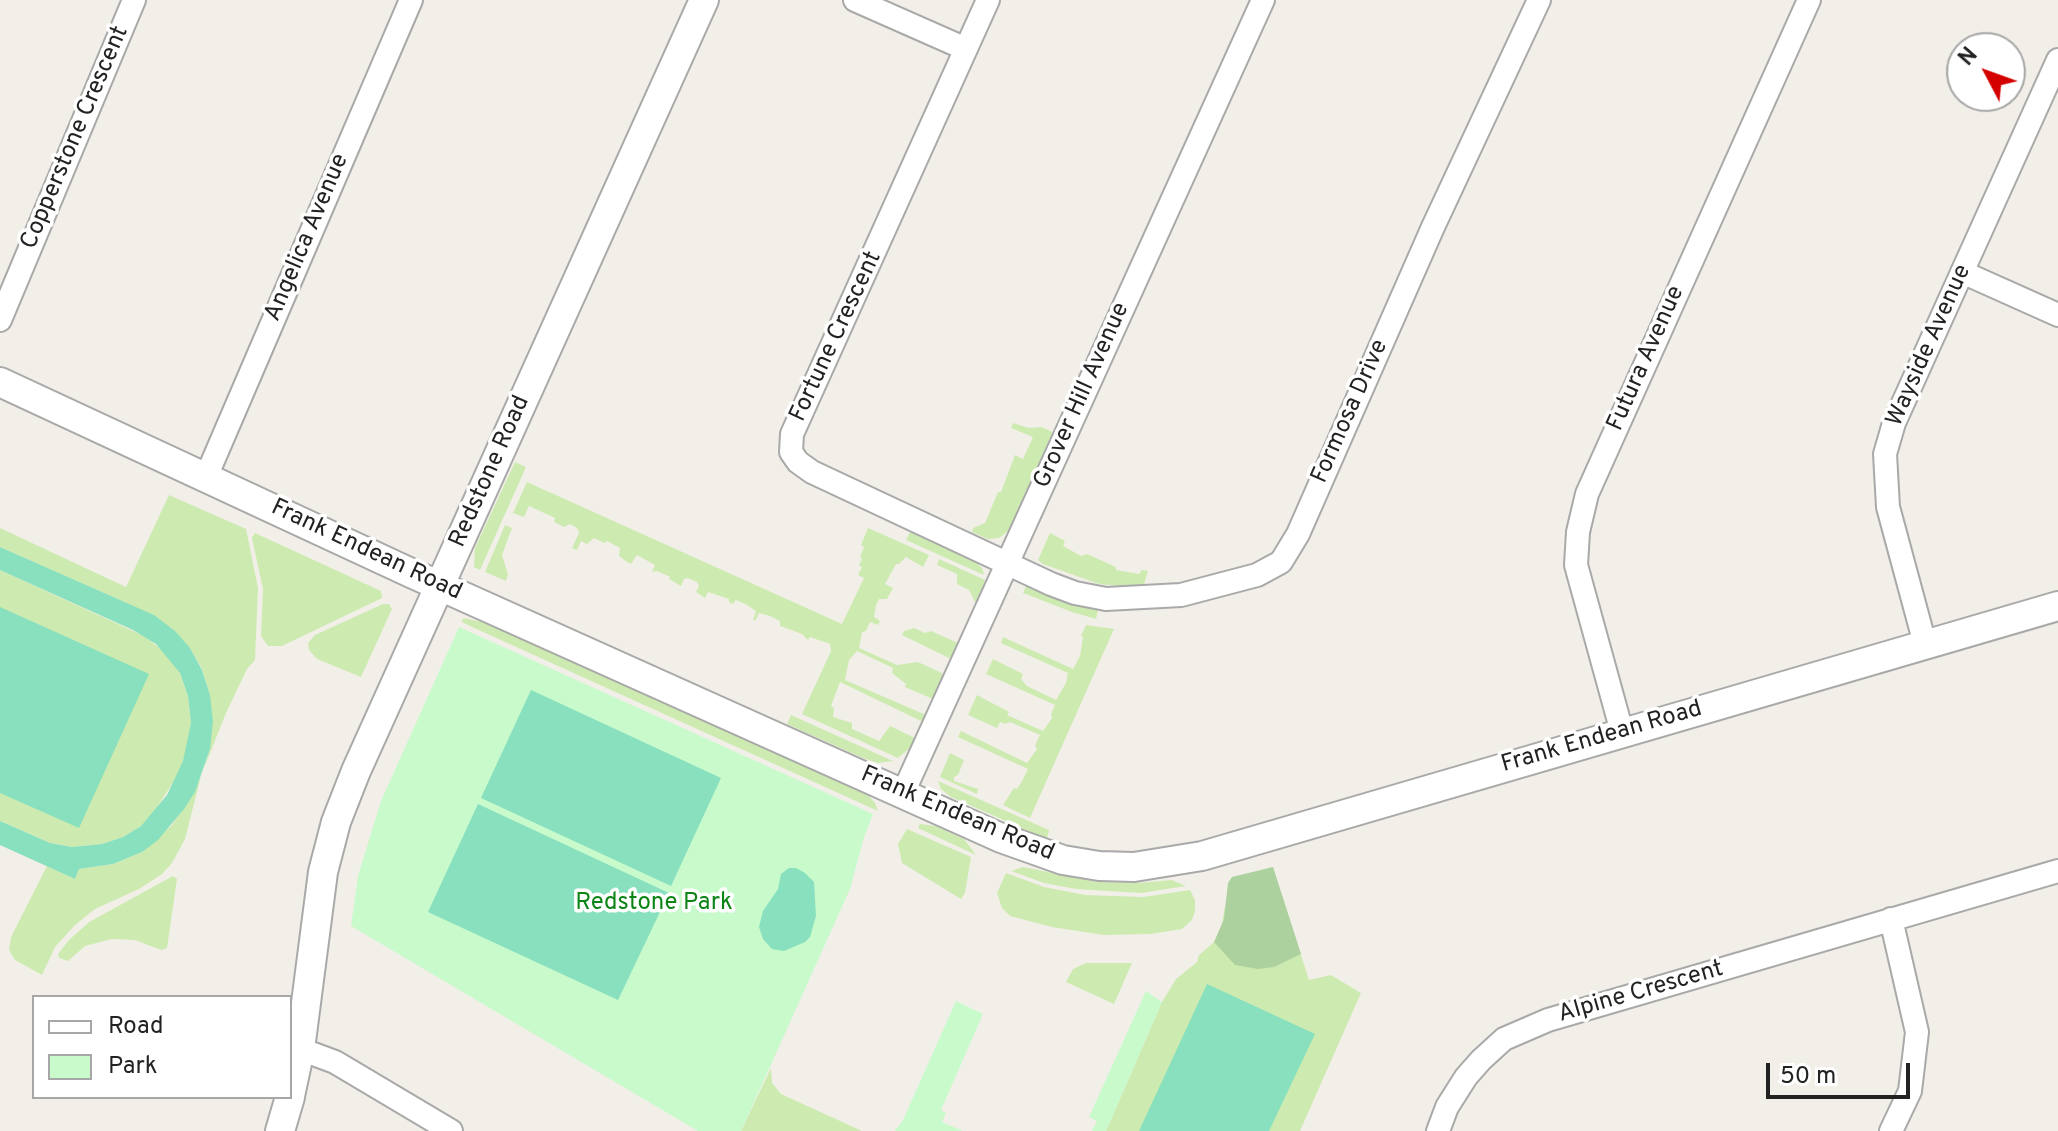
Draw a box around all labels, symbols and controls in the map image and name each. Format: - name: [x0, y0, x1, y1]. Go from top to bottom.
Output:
- street label: Copperstone Crescent: [16, 22, 136, 254]
- north arrow: [1946, 32, 2026, 112]
- text: N: [1954, 42, 1984, 72]
- street label: Angelica Avenue: [260, 150, 356, 326]
- street label: Fortune Crescent: [785, 247, 889, 427]
- street label: Wayside Avenue: [1881, 261, 1979, 431]
- street label: Futura Avenue: [1602, 282, 1692, 436]
- street label: Grover Hill Avenue: [1029, 299, 1137, 493]
- street label: Formosa Drive: [1307, 336, 1395, 488]
- street label: Redstone Road: [445, 392, 537, 552]
- street label: Frank Endean Road: [266, 494, 466, 608]
- street label: Frank Endean Road: [1498, 696, 1706, 780]
- street label: Frank Endean Road: [856, 761, 1058, 869]
- park label: Redstone Park: [575, 890, 733, 918]
- street label: Alpine Crescent: [1555, 956, 1727, 1030]
- legend: [32, 995, 292, 1099]
- text: Road: [108, 1012, 164, 1042]
- scale bar: [1770, 1047, 1914, 1097]
- text: Park: [108, 1052, 158, 1082]
- text: 50 m: [1780, 1062, 1836, 1092]

